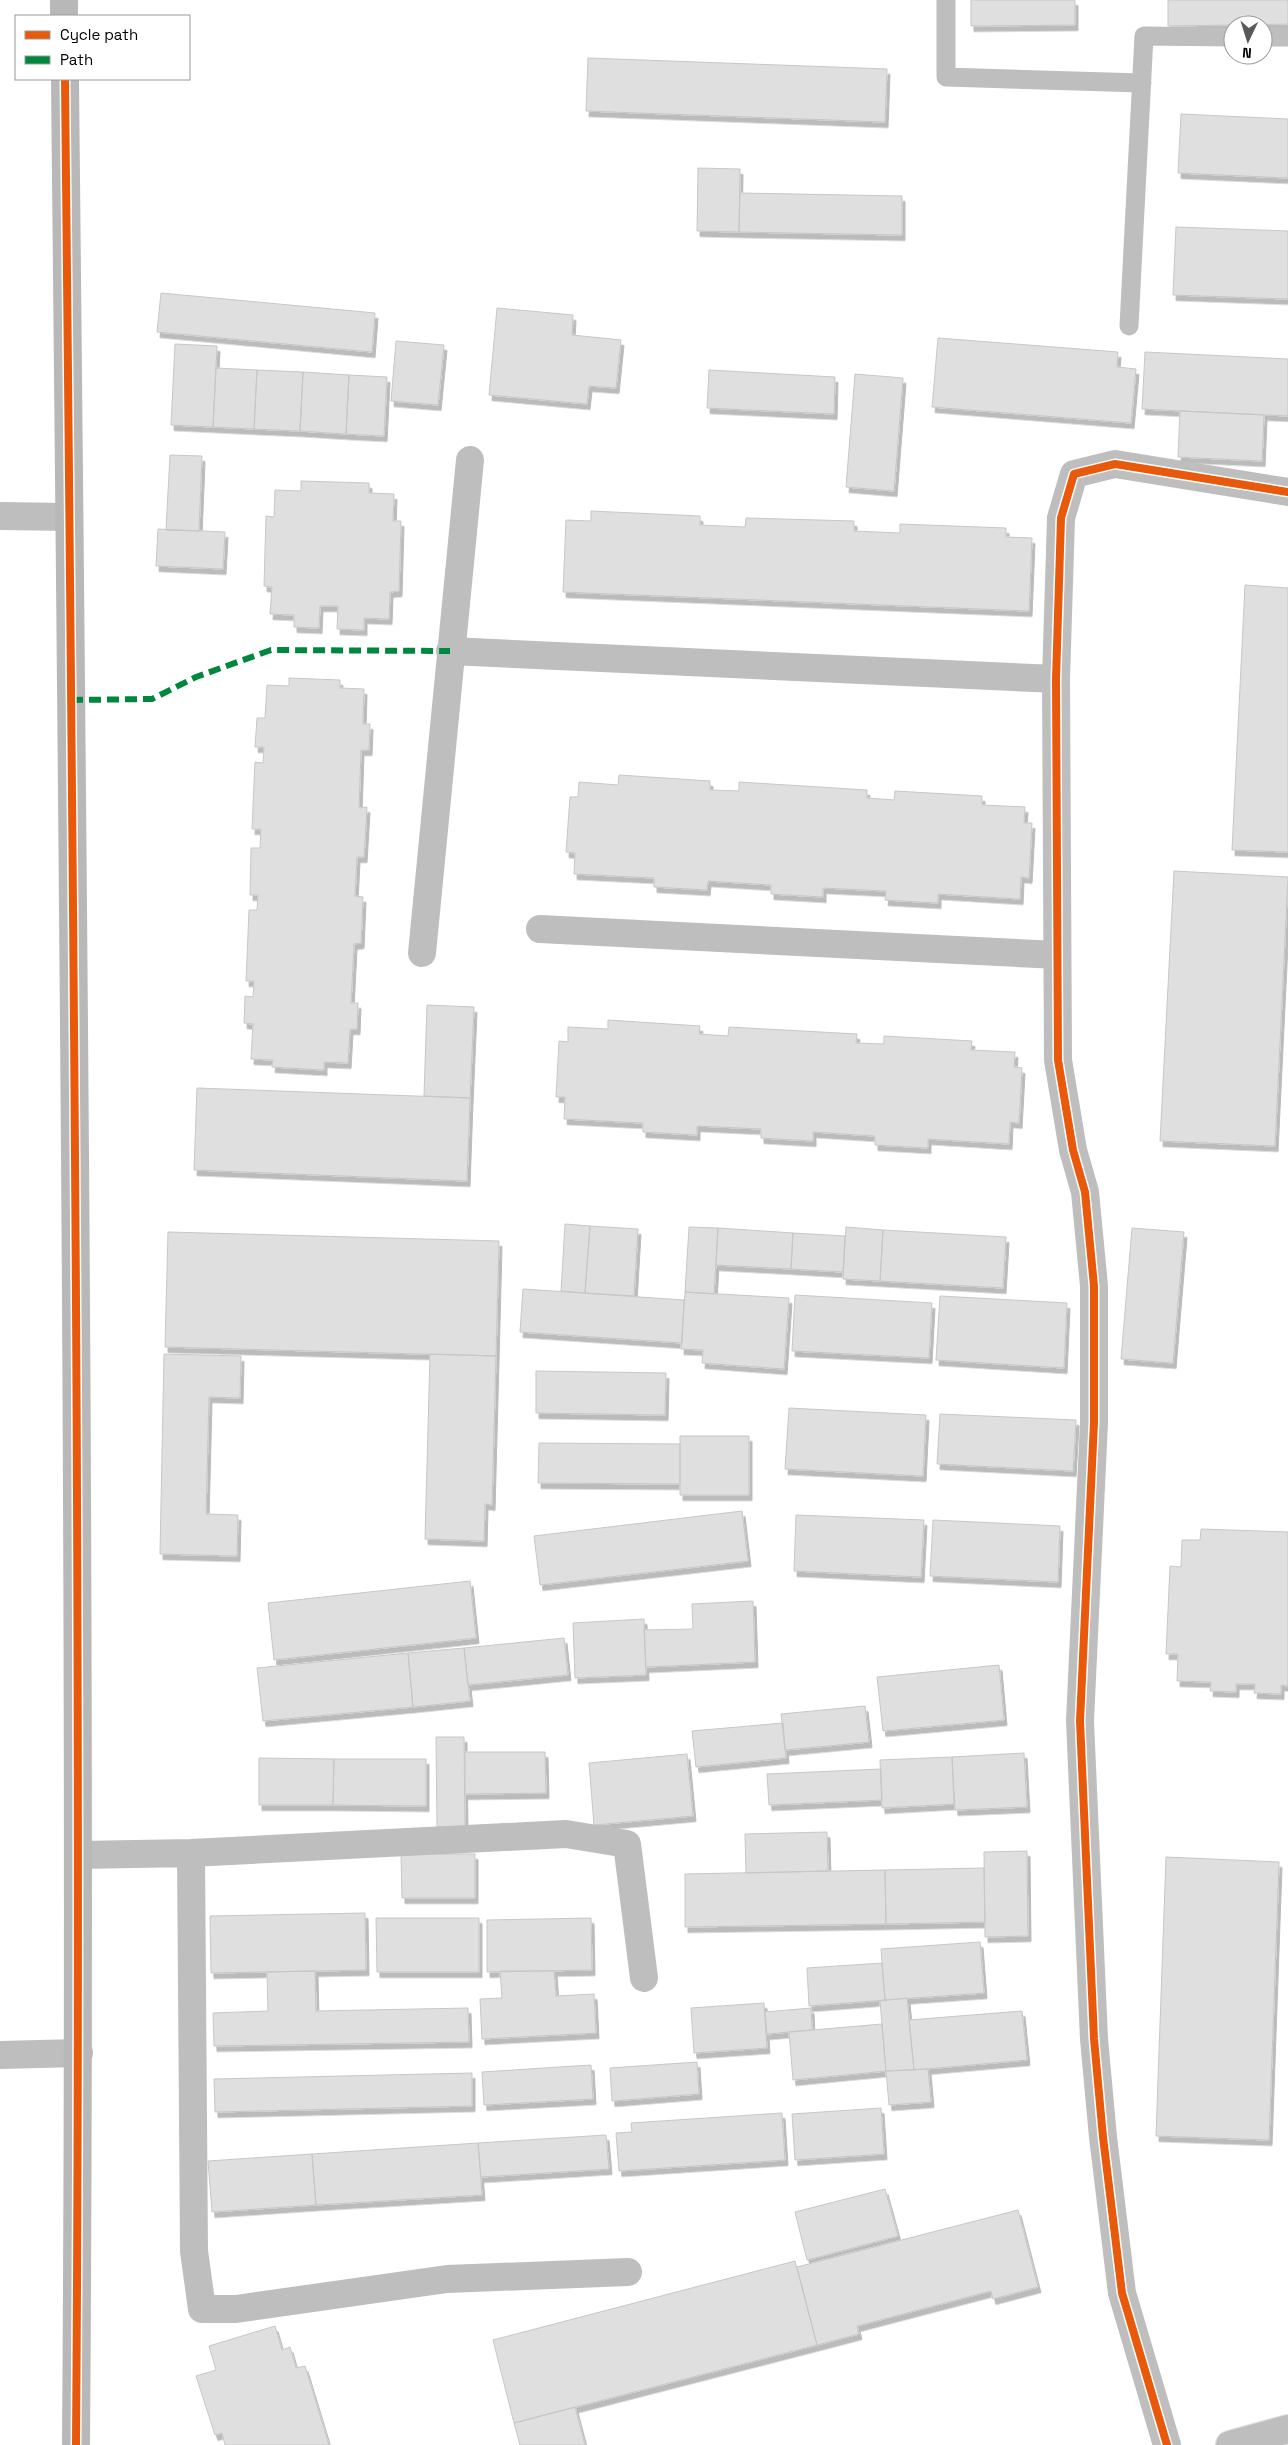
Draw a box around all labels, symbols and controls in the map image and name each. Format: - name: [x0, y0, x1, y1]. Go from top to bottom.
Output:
- legend: [15, 15, 190, 80]
- north arrow: [1223, 15, 1273, 65]
- text: Cycle path: [60, 25, 138, 44]
- text: N: [1242, 44, 1252, 62]
- text: Path: [60, 50, 93, 69]

